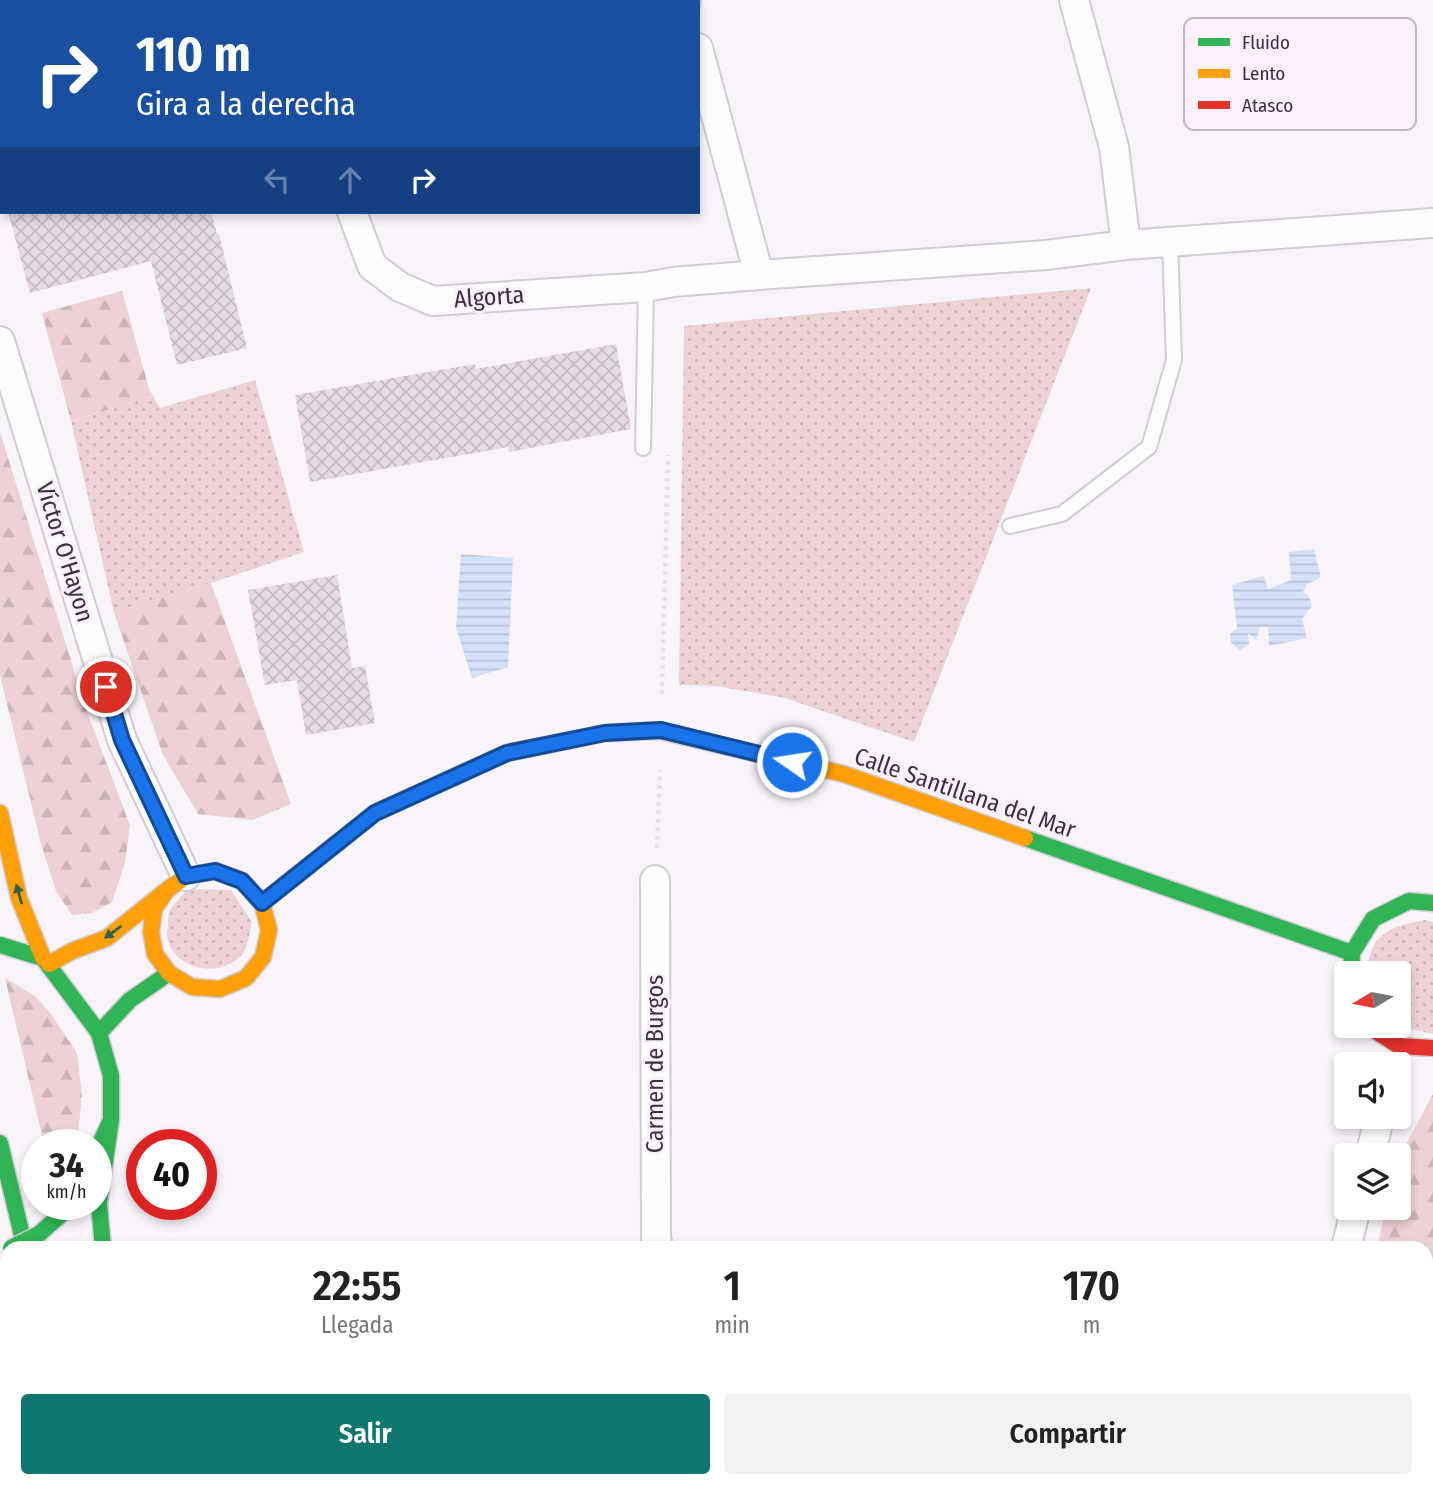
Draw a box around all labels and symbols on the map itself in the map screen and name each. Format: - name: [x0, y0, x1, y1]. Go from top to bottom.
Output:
- legend: [1184, 18, 1416, 130]
- text: Fluido: [1242, 31, 1290, 54]
- text: Lento: [1242, 62, 1285, 85]
- text: Atasco: [1242, 94, 1293, 117]
- street label: Algorta: [453, 281, 525, 313]
- street label: Víctor O'Hayon: [30, 479, 100, 625]
- pin: [76, 657, 136, 717]
- position arrow: [755, 725, 829, 799]
- street label: Calle Santillana del Mar: [851, 742, 1080, 844]
- one-way arrow: [13, 884, 23, 905]
- one-way arrow: [104, 925, 123, 939]
- north arrow: [1334, 961, 1410, 1038]
- street label: Carmen de Burgos: [641, 975, 669, 1153]
- speed limit sign: 40: [126, 1129, 217, 1220]

